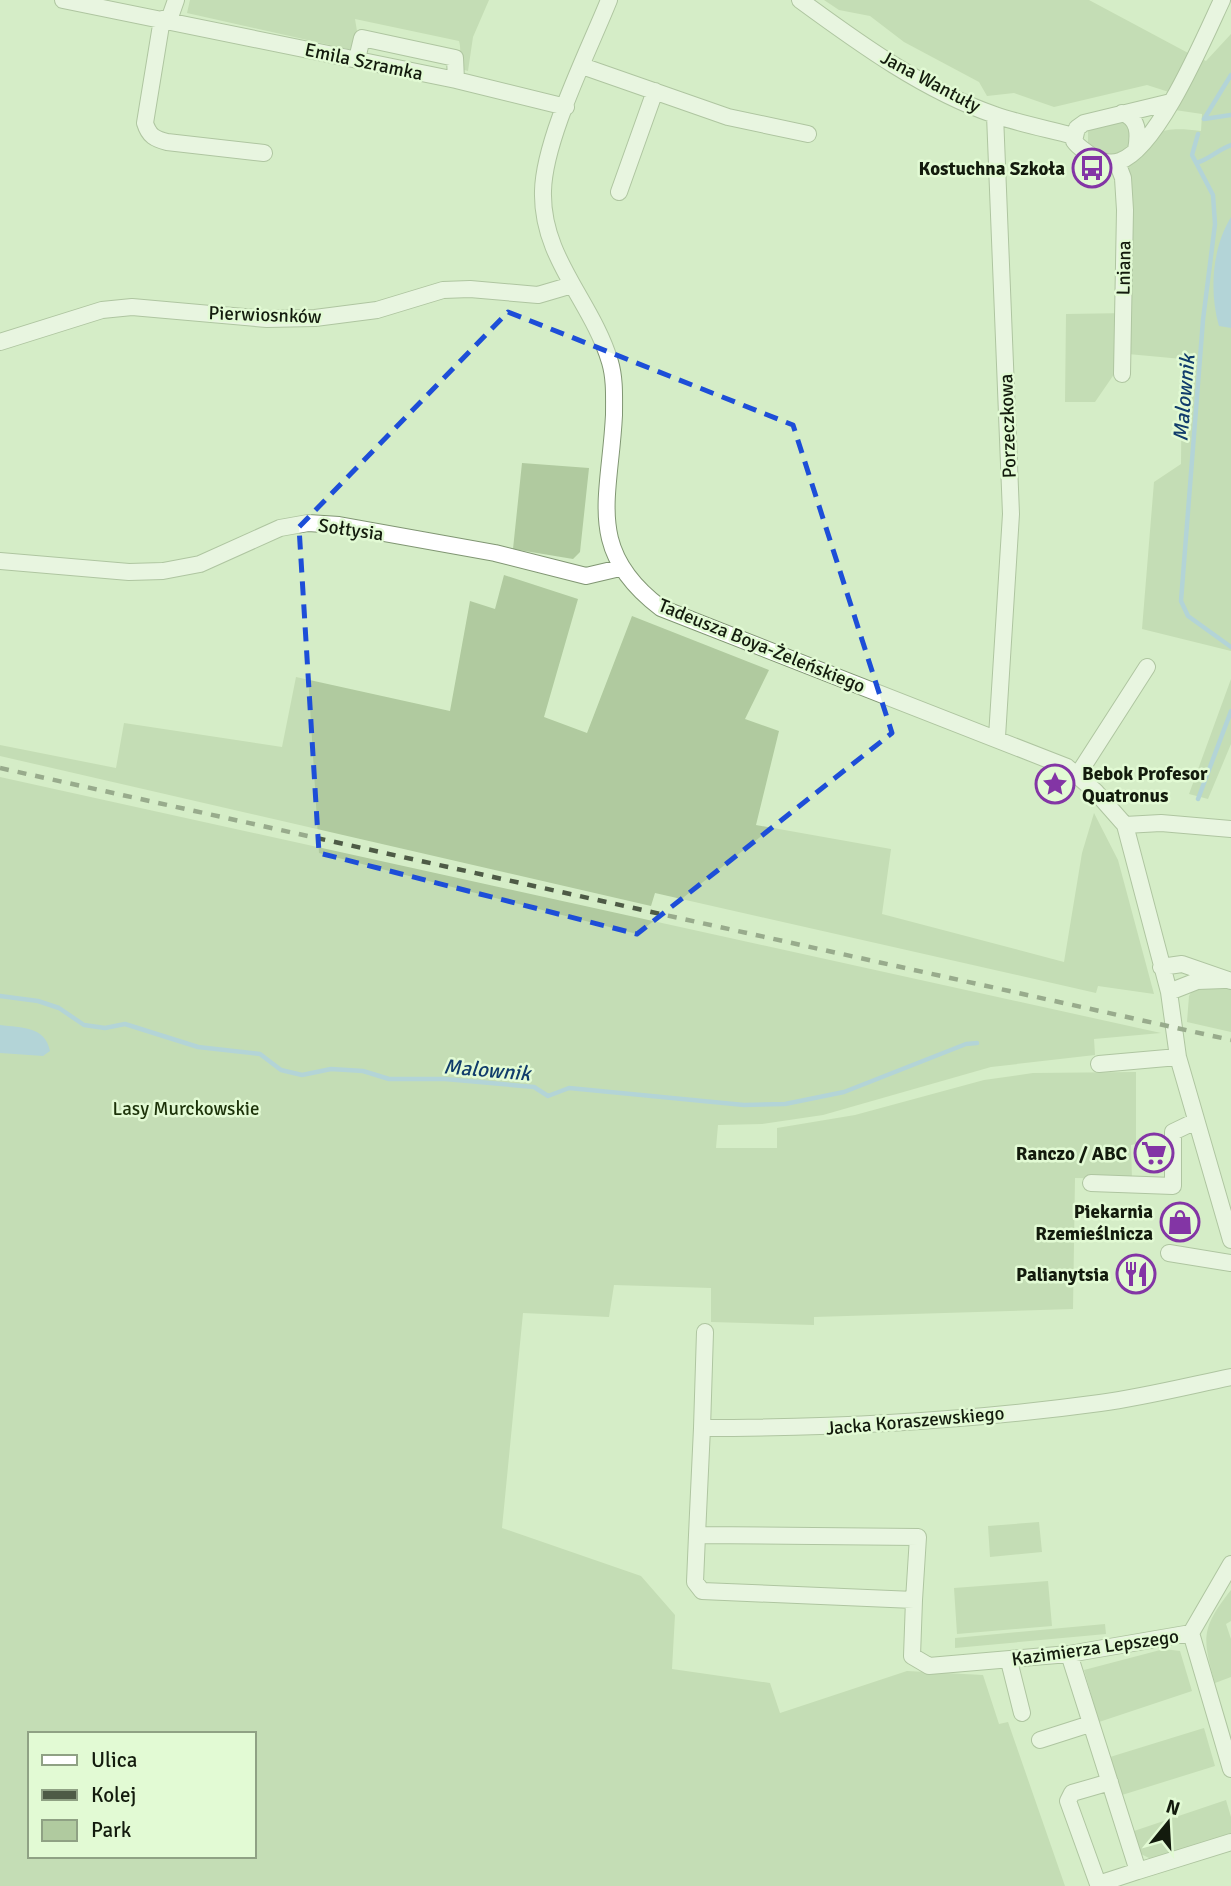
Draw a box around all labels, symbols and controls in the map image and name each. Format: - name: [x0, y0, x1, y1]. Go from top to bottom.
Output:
- street label: Emila Szramka: [303, 38, 425, 86]
- street label: Jana Wantuły: [876, 45, 985, 118]
- bus stop icon: Kostuchna Szkoła: [1071, 147, 1113, 189]
- place label: Kostuchna Szkoła: [919, 157, 1065, 181]
- street label: Lniana: [1112, 240, 1136, 296]
- street label: Pierwiosnków: [208, 301, 322, 329]
- water label: Malownik: [1167, 351, 1201, 443]
- street label: Porzeczkowa: [994, 373, 1022, 479]
- street label: Sołtysia: [317, 514, 385, 546]
- street label: Tadeusza Boya-Żeleńskiego: [655, 593, 869, 698]
- place label: Bebok Profesor Quatronus: [1082, 762, 1208, 808]
- place icon: Bebok Profesor Quatronus: [1034, 763, 1076, 805]
- water label: Malownik: [442, 1053, 534, 1087]
- park label: Lasy Murckowskie: [112, 1097, 260, 1121]
- supermarket icon: Ranczo / ABC: [1133, 1132, 1175, 1174]
- place label: Ranczo / ABC: [1016, 1142, 1127, 1166]
- place label: Piekarnia Rzemieślnicza: [1035, 1200, 1153, 1246]
- shop icon: Piekarnia Rzemieślnicza: [1159, 1201, 1201, 1243]
- restaurant icon: Palianytsia: [1115, 1253, 1157, 1295]
- place label: Palianytsia: [1016, 1263, 1109, 1287]
- street label: Jacka Koraszewskiego: [825, 1401, 1005, 1441]
- street label: Kazimierza Lepszego: [1010, 1624, 1180, 1672]
- legend: [28, 1732, 256, 1858]
- text: Ulica: [91, 1747, 137, 1773]
- text: Kolej: [91, 1782, 136, 1808]
- north arrow: [1133, 1788, 1203, 1858]
- text: N: [1163, 1794, 1183, 1821]
- text: Park: [91, 1817, 132, 1843]

